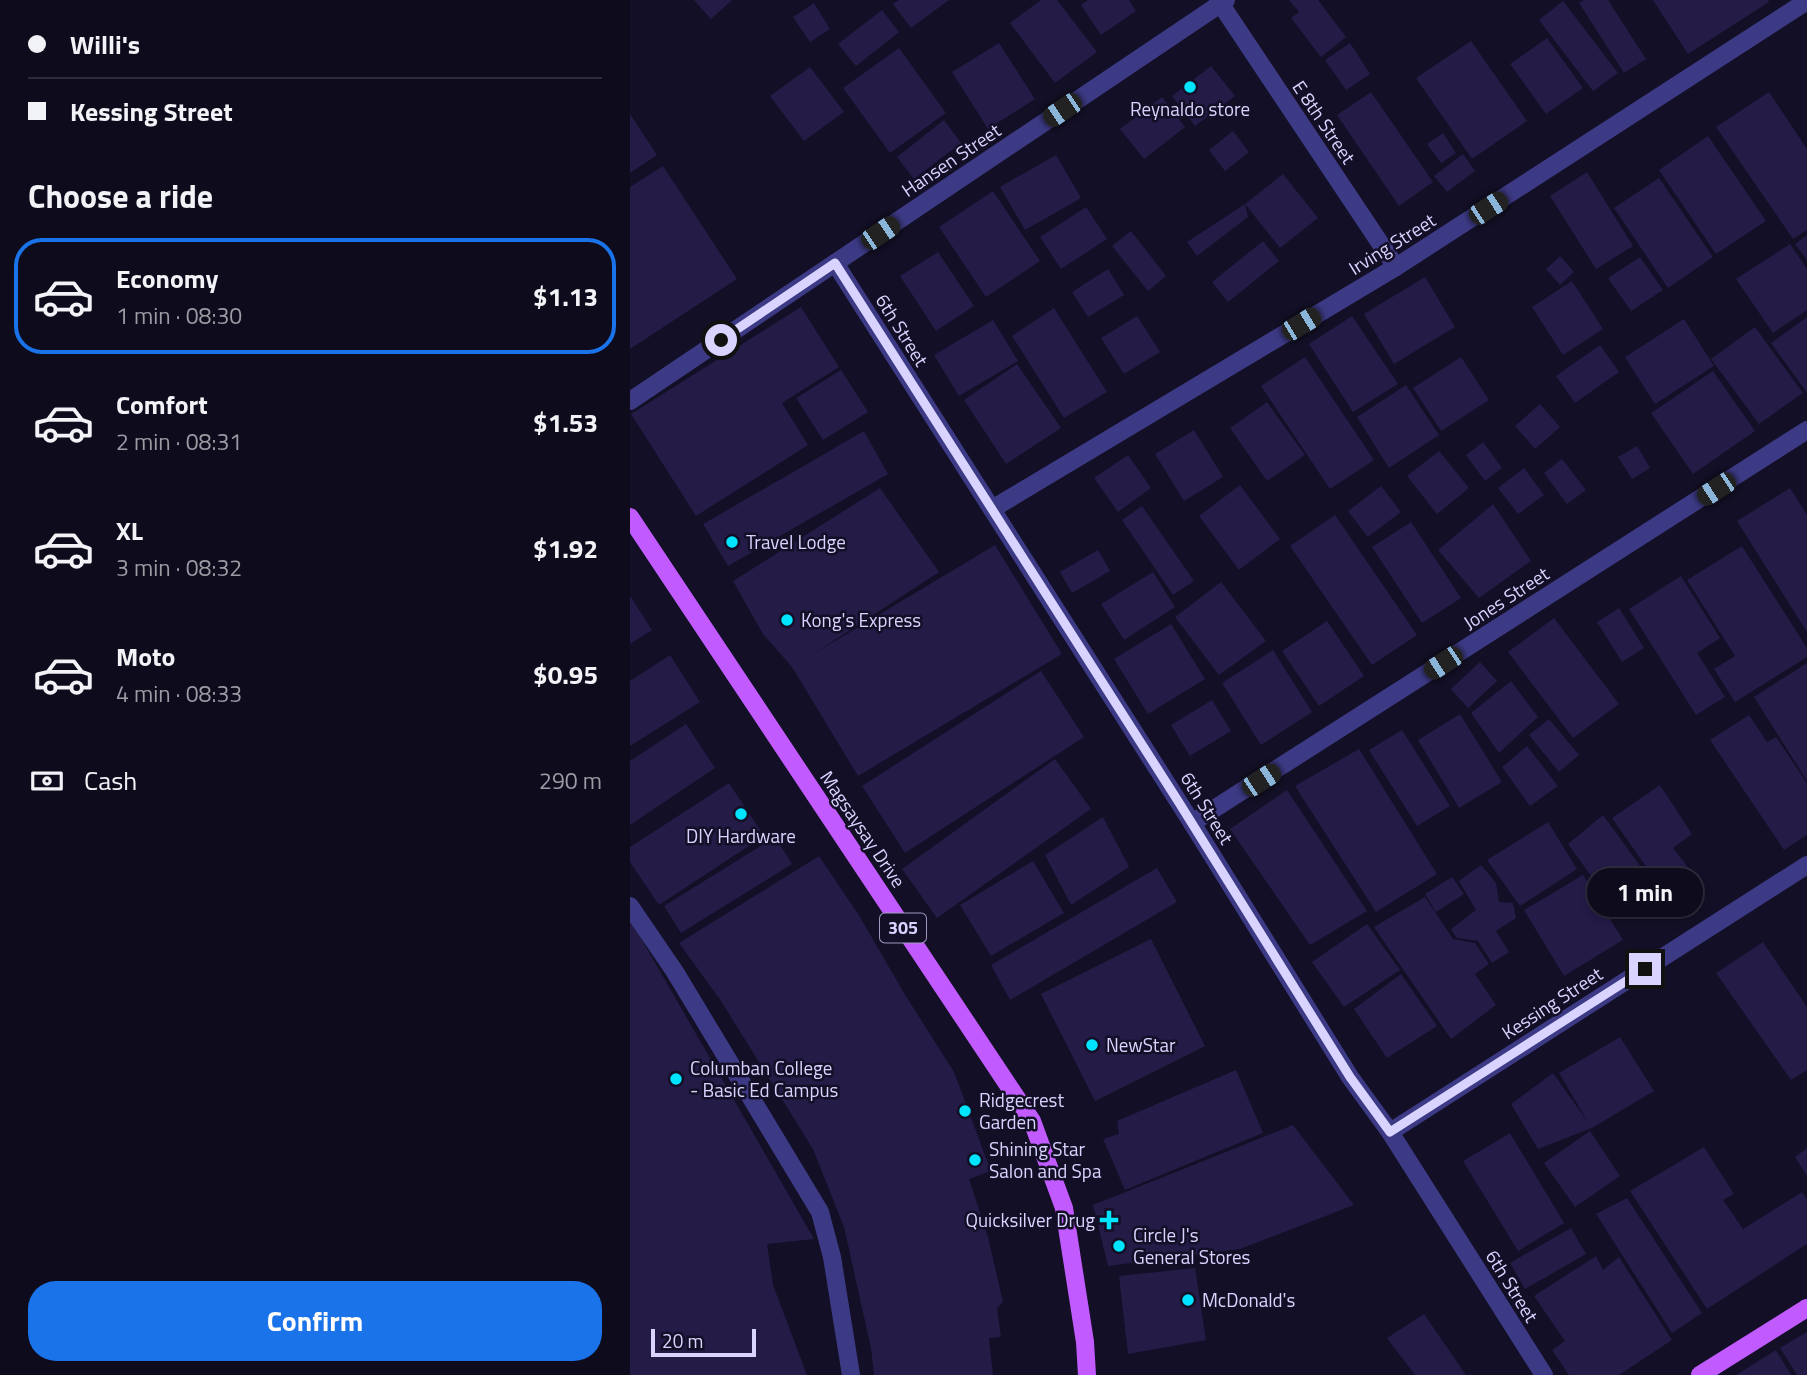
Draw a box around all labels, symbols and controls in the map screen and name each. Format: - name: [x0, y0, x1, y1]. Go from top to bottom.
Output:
- text: Willi's: [70, 25, 140, 64]
- street label: E 8th Street: [1286, 74, 1363, 170]
- marker: Reynaldo store: [1182, 79, 1198, 95]
- car: [1039, 90, 1086, 130]
- text: Kessing Street: [70, 92, 233, 131]
- place label: Reynaldo store: [1130, 94, 1250, 123]
- street label: Hansen Street: [895, 115, 1006, 204]
- text: Choose a ride: [28, 172, 213, 220]
- car: [1465, 188, 1512, 228]
- street label: Irving Street: [1343, 205, 1441, 282]
- car: [857, 213, 904, 253]
- text: Economy: [116, 259, 218, 298]
- icon: car: [32, 265, 95, 328]
- text: $1.13: [533, 277, 598, 316]
- street label: 6th Street: [869, 288, 936, 372]
- text: 1 min · 08:30: [116, 298, 242, 333]
- car: [1278, 304, 1325, 344]
- route start: [705, 324, 737, 356]
- text: Comfort: [116, 385, 208, 424]
- icon: car: [32, 391, 95, 454]
- text: $1.53: [533, 403, 598, 442]
- text: 2 min · 08:31: [116, 424, 242, 459]
- car: [1693, 469, 1740, 509]
- text: XL: [116, 511, 143, 550]
- icon: car: [32, 517, 95, 580]
- place label: Travel Lodge: [746, 527, 846, 556]
- text: $1.92: [533, 529, 598, 568]
- marker: Travel Lodge: [724, 534, 740, 550]
- text: 3 min · 08:32: [116, 550, 242, 585]
- street label: Jones Street: [1457, 559, 1555, 636]
- place label: Kong's Express: [801, 605, 921, 634]
- marker: Kong's Express: [779, 612, 795, 628]
- text: Moto: [116, 637, 175, 676]
- icon: car: [32, 643, 95, 706]
- car: [1420, 643, 1467, 683]
- text: $0.95: [533, 655, 598, 694]
- text: 4 min · 08:33: [116, 676, 242, 711]
- car: [1238, 760, 1285, 800]
- text: Cash: [84, 761, 137, 800]
- icon: cash: [28, 762, 66, 800]
- text: 290 m: [539, 763, 602, 798]
- street label: Magsaysay Drive: [813, 764, 913, 893]
- street label: 6th Street: [1174, 766, 1241, 850]
- marker: DIY Hardware: [733, 806, 749, 822]
- place label: DIY Hardware: [686, 821, 796, 850]
- callout: 1 min: [1587, 867, 1703, 916]
- text: 1 min: [1617, 875, 1673, 910]
- road number: 305: [880, 914, 926, 943]
- route end: [1629, 953, 1661, 985]
- street label: Kessing Street: [1496, 959, 1608, 1046]
- place label: NewStar: [1106, 1030, 1176, 1059]
- marker: NewStar: [1084, 1037, 1100, 1053]
- place label: Columban College - Basic Ed Campus: [690, 1053, 839, 1104]
- marker: Columban College - Basic Ed Campus: [668, 1071, 684, 1087]
- place label: Ridgecrest Garden: [979, 1085, 1064, 1136]
- marker: Ridgecrest Garden: [957, 1103, 973, 1119]
- place label: Shining Star Salon and Spa: [989, 1134, 1102, 1185]
- marker: Shining Star Salon and Spa: [967, 1152, 983, 1168]
- place label: Quicksilver Drug: [965, 1205, 1095, 1234]
- marker: Quicksilver Drug: [1101, 1212, 1117, 1228]
- place label: Circle J's General Stores: [1133, 1220, 1251, 1271]
- marker: Circle J's General Stores: [1111, 1238, 1127, 1254]
- street label: 6th Street: [1479, 1244, 1546, 1328]
- button: Confirm: [28, 1281, 602, 1361]
- place label: McDonald's: [1202, 1285, 1295, 1314]
- marker: McDonald's: [1180, 1292, 1196, 1308]
- scale bar: [651, 1326, 756, 1358]
- text: 20 m: [662, 1326, 703, 1355]

